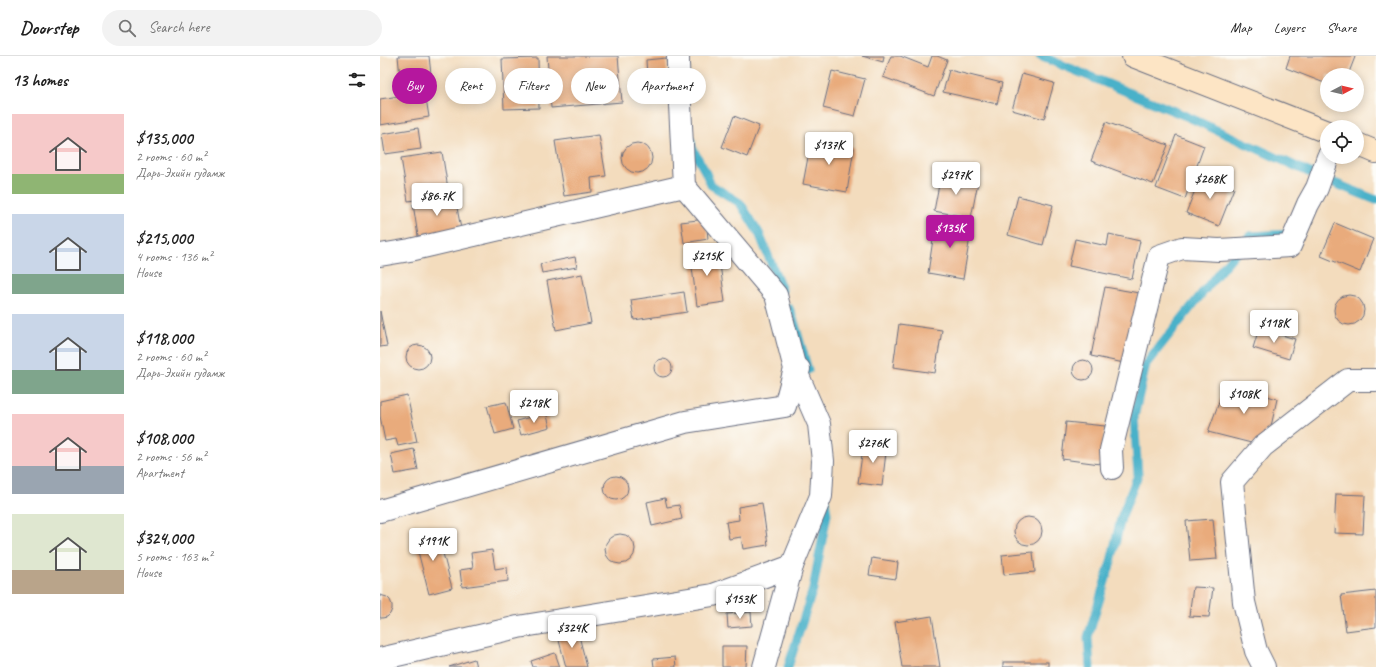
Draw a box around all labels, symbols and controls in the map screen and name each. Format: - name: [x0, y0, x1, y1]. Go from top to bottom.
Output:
- search box: [102, 10, 382, 46]
- text: Doorstep: [20, 16, 78, 40]
- icon: search: [116, 17, 138, 39]
- text: Search here: [148, 18, 210, 37]
- text: Map: [1230, 19, 1252, 36]
- text: Layers: [1274, 19, 1305, 36]
- text: Share: [1327, 19, 1356, 36]
- chip: Buy: [392, 68, 437, 104]
- chip: Rent: [445, 68, 496, 104]
- chip: Filters: [504, 68, 563, 104]
- chip: New: [571, 68, 619, 104]
- chip: Apartment: [627, 68, 706, 104]
- north arrow: [1320, 68, 1364, 112]
- map controls: [1320, 68, 1364, 164]
- icon: filters: [346, 69, 368, 91]
- text: 13 homes: [12, 70, 68, 91]
- button: locate: [1320, 120, 1364, 164]
- text: $135,000: [136, 128, 193, 149]
- icon: home: [44, 130, 92, 178]
- pin: $137K: [801, 132, 857, 166]
- text: $137K: [814, 137, 844, 153]
- text: 2 rooms · 60 m²: [136, 149, 206, 165]
- pin: $297K: [928, 162, 984, 196]
- text: Дарь-Эхийн гудамж: [136, 165, 224, 181]
- pin: $268K: [1182, 166, 1238, 200]
- text: $297K: [941, 167, 971, 183]
- text: $268K: [1195, 171, 1225, 187]
- pin: $86.7K: [404, 183, 470, 217]
- text: $86.7K: [421, 188, 453, 204]
- pin: $135K: [922, 215, 978, 249]
- text: $135K: [935, 220, 965, 236]
- text: $215,000: [136, 228, 193, 249]
- icon: home: [44, 230, 92, 278]
- pin: $215K: [679, 243, 735, 277]
- text: $215K: [692, 248, 722, 264]
- text: 4 rooms · 136 m²: [136, 249, 212, 265]
- text: House: [136, 265, 161, 281]
- pin: $118K: [1246, 310, 1302, 344]
- text: $118K: [1259, 315, 1289, 331]
- text: $118,000: [136, 328, 193, 349]
- icon: home: [44, 330, 92, 378]
- text: 2 rooms · 60 m²: [136, 349, 206, 365]
- text: Дарь-Эхийн гудамж: [136, 365, 224, 381]
- pin: $108K: [1216, 381, 1272, 415]
- text: $108K: [1229, 386, 1259, 402]
- pin: $218K: [506, 390, 562, 424]
- text: $218K: [519, 395, 549, 411]
- text: $108,000: [136, 428, 193, 449]
- icon: home: [44, 430, 92, 478]
- pin: $276K: [845, 430, 901, 464]
- text: $276K: [858, 435, 888, 451]
- text: 2 rooms · 56 m²: [136, 449, 206, 465]
- text: Apartment: [136, 465, 184, 481]
- text: $324,000: [136, 528, 193, 549]
- pin: $191K: [405, 528, 461, 562]
- icon: home: [44, 530, 92, 578]
- text: $191K: [418, 533, 448, 549]
- text: 5 rooms · 163 m²: [136, 549, 212, 565]
- text: House: [136, 565, 161, 581]
- pin: $153K: [712, 586, 768, 620]
- text: $153K: [725, 591, 755, 607]
- pin: $324K: [544, 615, 600, 649]
- text: $324K: [557, 620, 587, 636]

